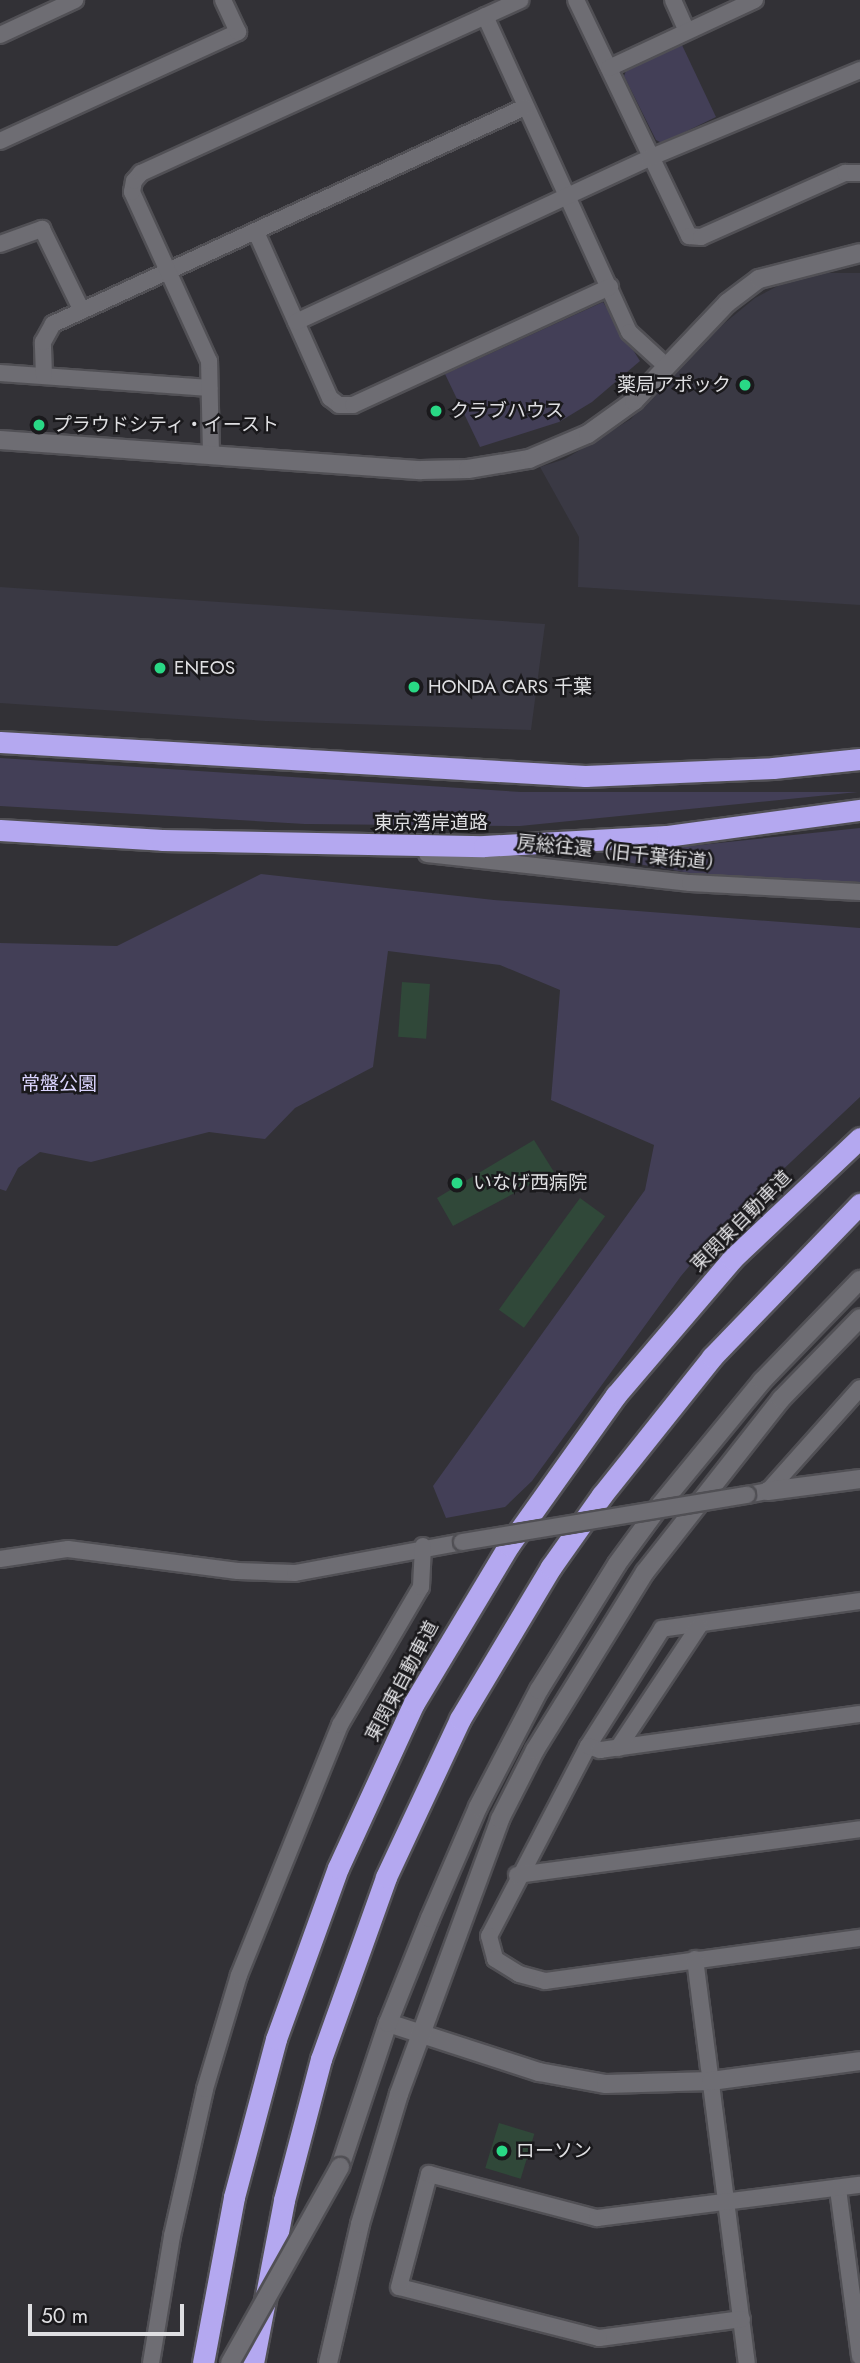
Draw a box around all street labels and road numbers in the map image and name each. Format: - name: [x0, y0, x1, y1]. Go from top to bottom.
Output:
- street label: 東京湾岸道路: [374, 812, 488, 834]
- street label: 房総往還（旧千葉街道）: [516, 831, 726, 875]
- street label: 東関東自動車道: [686, 1166, 796, 1276]
- street label: 東関東自動車道: [361, 1617, 443, 1745]

